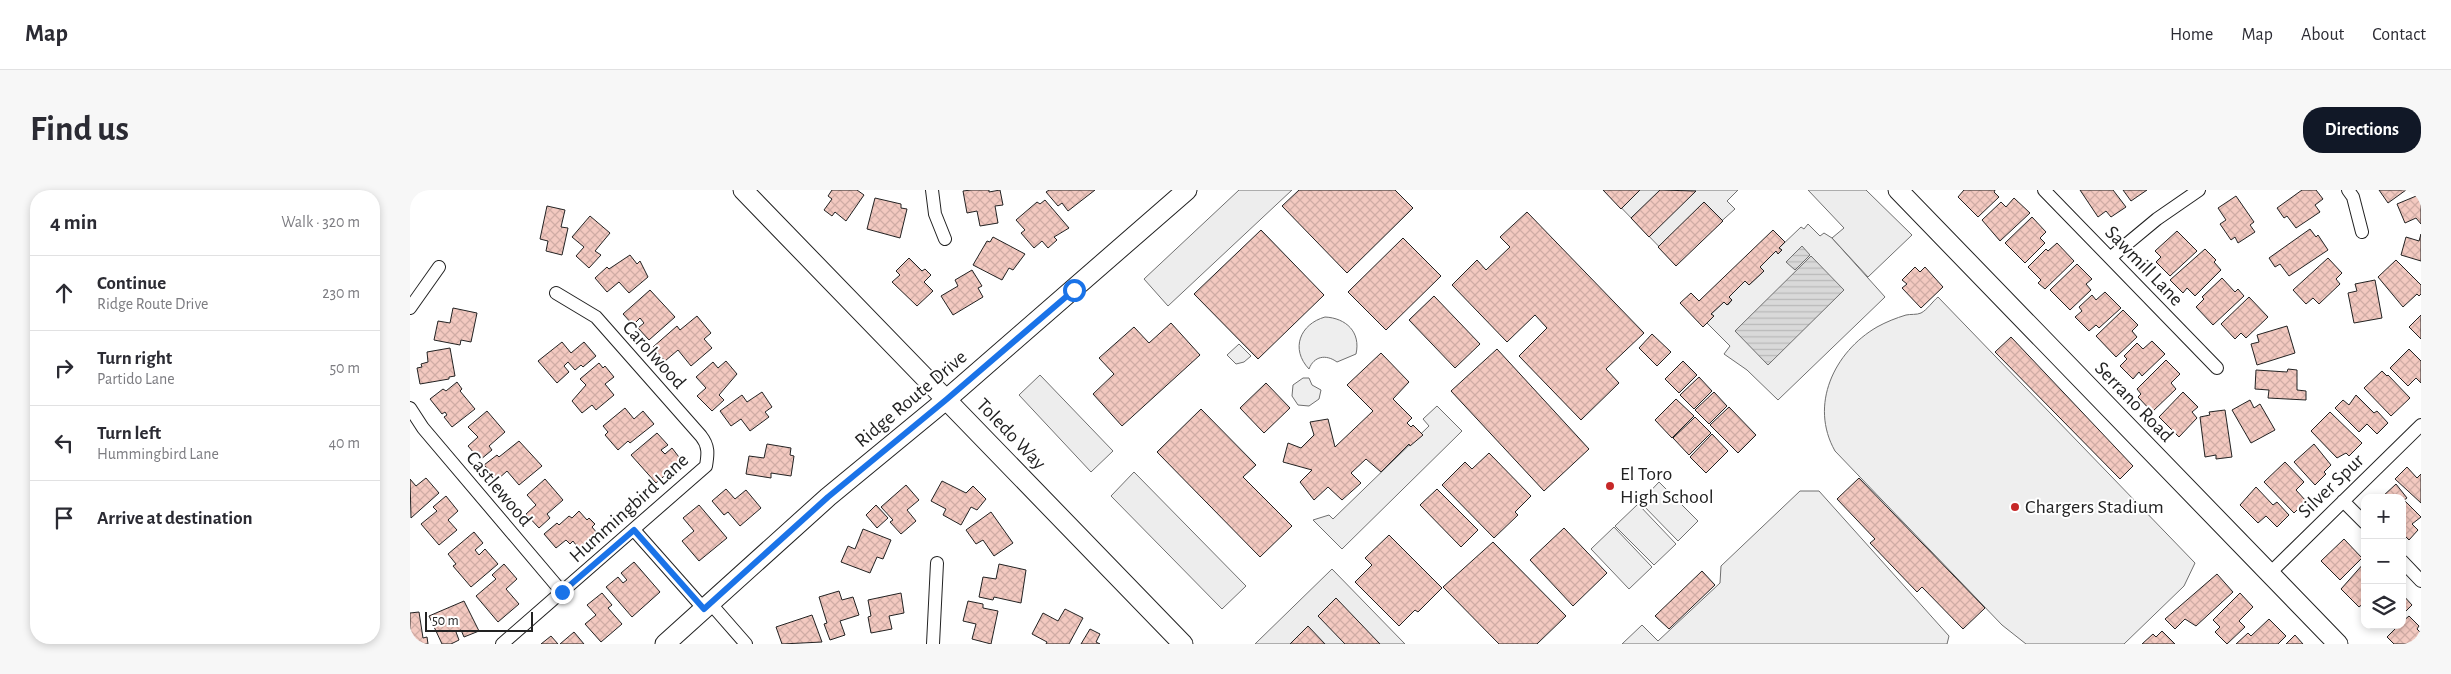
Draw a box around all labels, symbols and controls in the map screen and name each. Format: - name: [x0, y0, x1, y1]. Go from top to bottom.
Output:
- text: Map: [25, 22, 68, 46]
- text: Home: [2170, 26, 2213, 44]
- text: Map: [2241, 26, 2273, 44]
- text: About: [2301, 26, 2344, 44]
- text: Contact: [2372, 26, 2426, 44]
- button: Directions: [2303, 107, 2421, 153]
- text: Find us: [30, 112, 129, 147]
- text: 4 min: [50, 212, 97, 233]
- text: Walk · 320 m: [281, 214, 360, 230]
- street label: Sawmill Lane: [2101, 222, 2187, 310]
- text: Continue: [97, 274, 166, 293]
- icon: ahead: [50, 279, 78, 307]
- route start: [1063, 279, 1086, 302]
- text: 230 m: [322, 285, 360, 301]
- text: Ridge Route Drive: [97, 296, 208, 312]
- street label: Carolwood: [619, 317, 689, 393]
- street label: Ridge Route Drive: [851, 347, 971, 451]
- text: Turn right: [97, 349, 172, 368]
- icon: right: [50, 354, 78, 382]
- street label: Serrano Road: [2091, 358, 2177, 446]
- text: 50 m: [329, 360, 360, 376]
- text: Partido Lane: [97, 371, 175, 387]
- street label: Toledo Way: [972, 395, 1050, 474]
- text: Turn left: [97, 424, 161, 443]
- icon: left: [50, 429, 78, 457]
- text: 40 m: [328, 435, 360, 451]
- text: Hummingbird Lane: [97, 446, 219, 462]
- street label: Castlewood: [462, 448, 536, 530]
- street label: Hummingbird Lane: [566, 450, 692, 566]
- street label: Silver Spur: [2294, 450, 2368, 522]
- place label: El Toro High School: [1620, 464, 1714, 507]
- marker: El Toro High School: [1604, 480, 1616, 492]
- map controls: [2361, 494, 2406, 629]
- button: +: [2361, 494, 2406, 539]
- place label: Chargers Stadium: [2025, 497, 2164, 517]
- marker: Chargers Stadium: [2009, 501, 2021, 513]
- icon: arrive: [50, 504, 78, 532]
- text: Arrive at destination: [97, 509, 253, 528]
- button: −: [2361, 539, 2406, 584]
- route end: [551, 581, 574, 604]
- button: layers: [2361, 584, 2406, 629]
- scale bar: [425, 609, 532, 632]
- text: 50 m: [432, 614, 459, 628]

